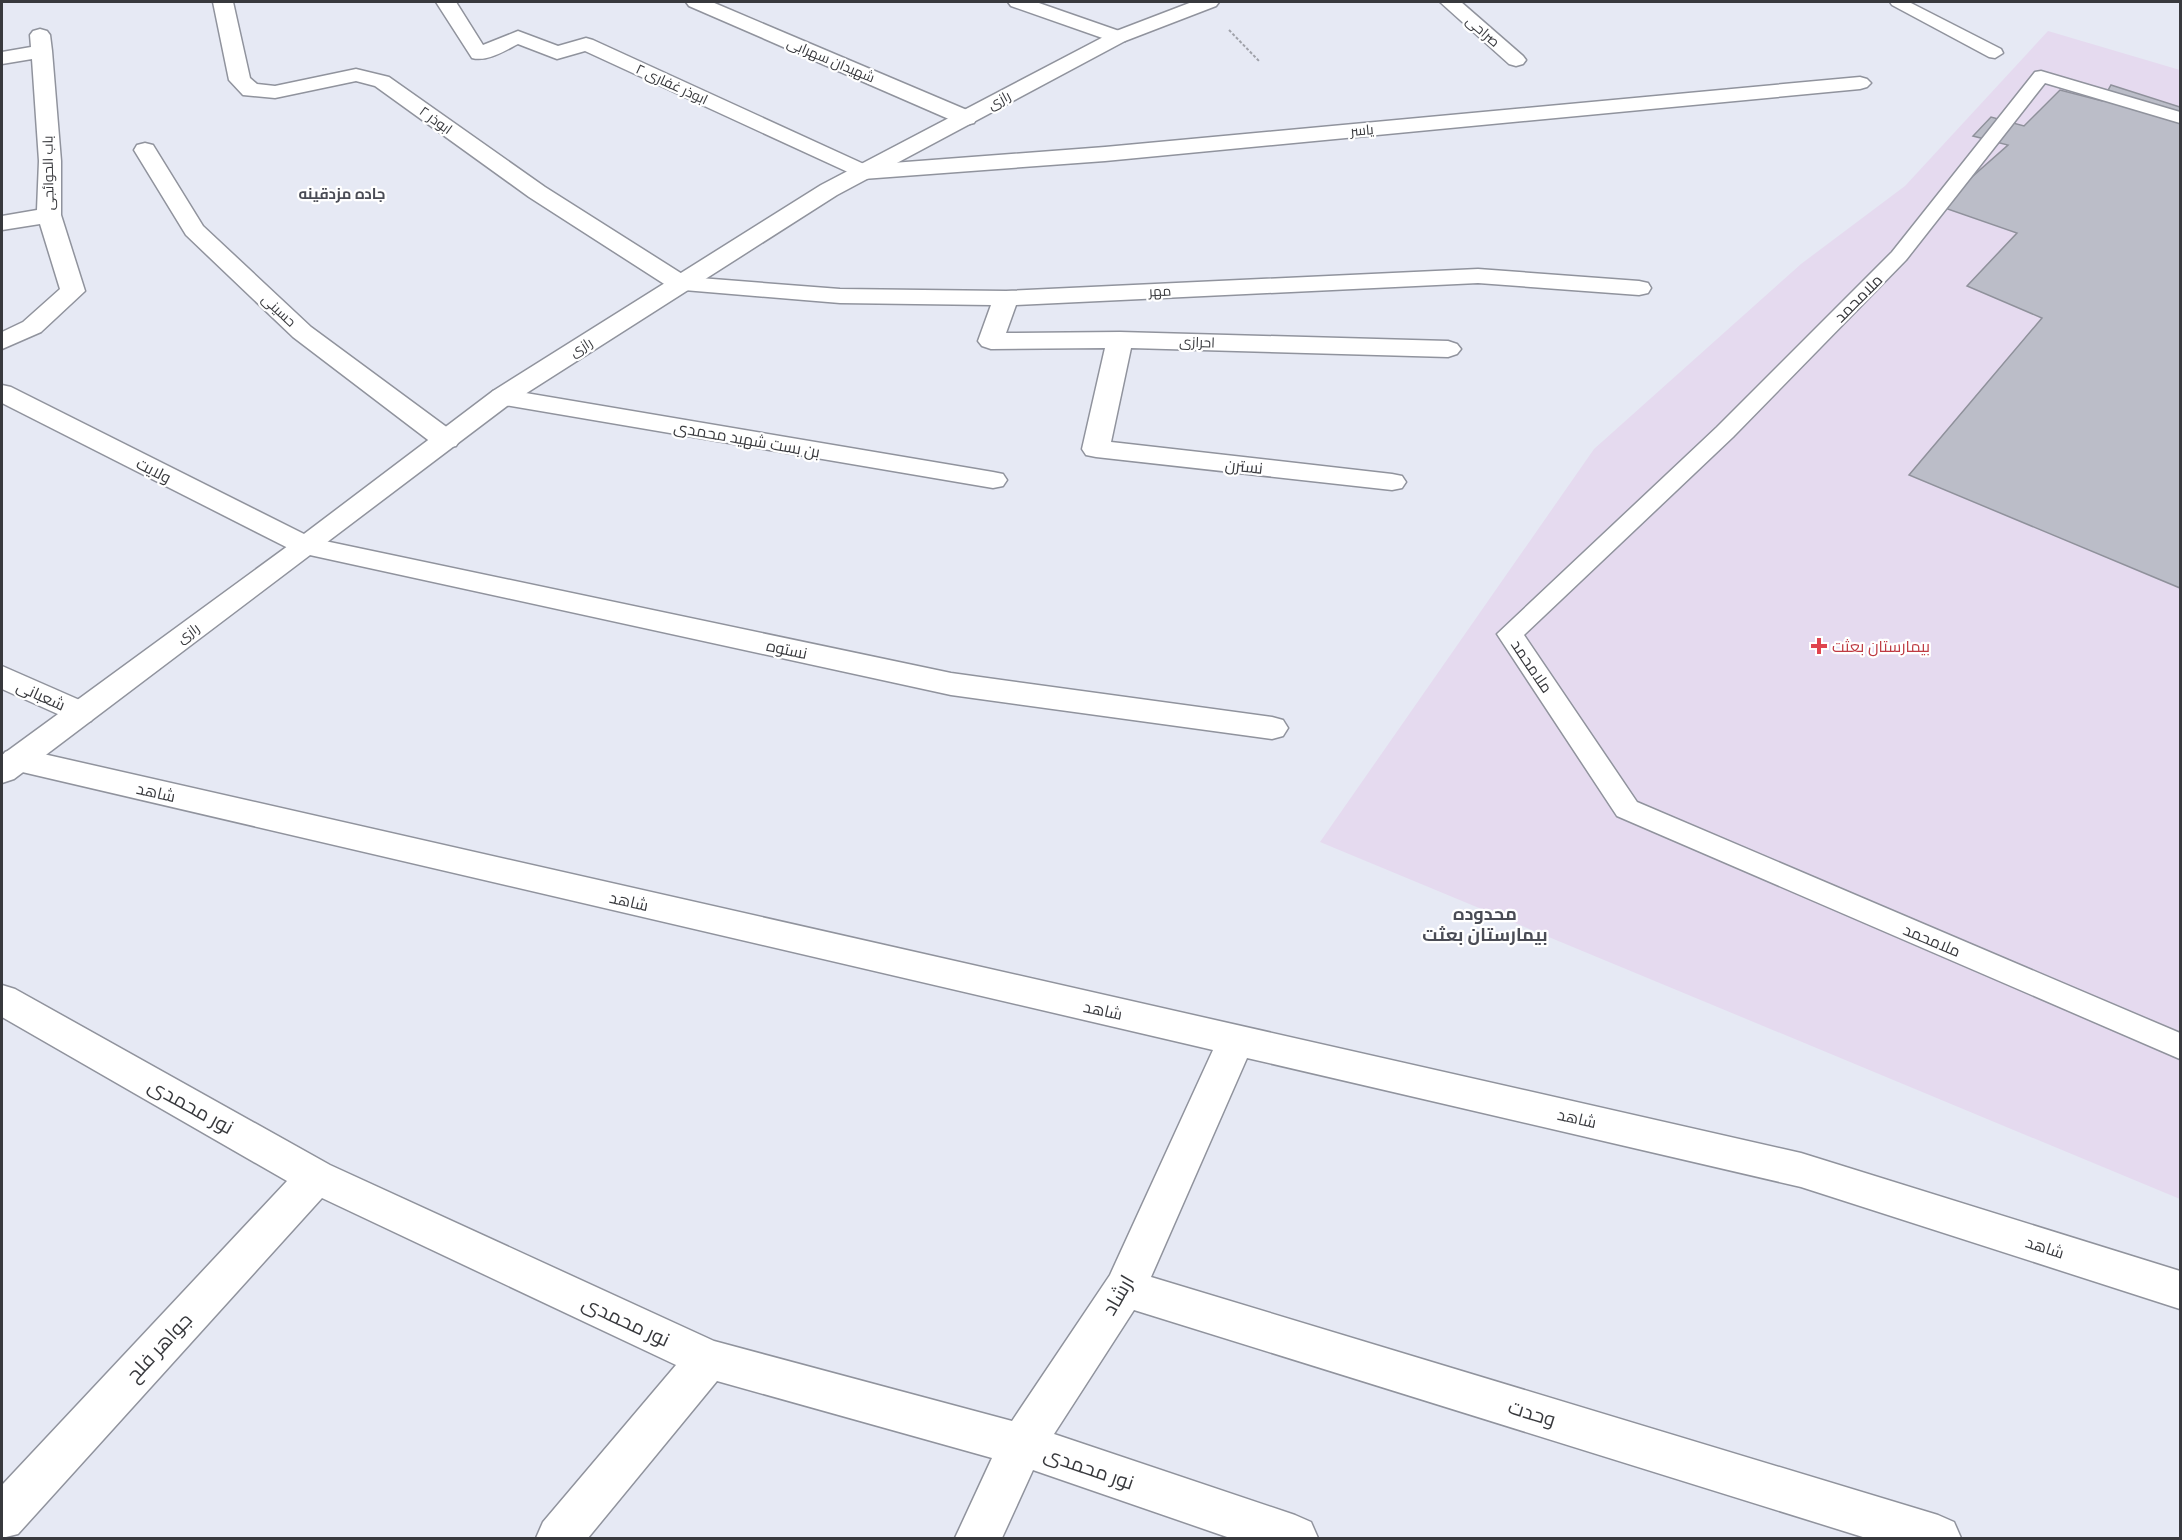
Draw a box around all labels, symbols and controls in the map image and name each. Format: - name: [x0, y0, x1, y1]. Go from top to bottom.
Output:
- street label: صراحی: [1463, 12, 1503, 50]
- street label: شهیدان سهرابی: [785, 34, 877, 86]
- street label: ابوذر غفاری ۲: [634, 60, 710, 108]
- street label: رازی: [985, 87, 1013, 113]
- street label: ابوذر ۲: [416, 103, 456, 137]
- street label: یاسر: [1349, 121, 1375, 139]
- street label: باب الحوائجی: [39, 136, 57, 210]
- district label: جاده مزدقینه: [298, 185, 386, 203]
- street label: ملامحمد: [1830, 270, 1886, 326]
- street label: مهر: [1147, 282, 1172, 300]
- street label: حسینی: [259, 290, 299, 330]
- street label: احرازی: [1179, 333, 1215, 351]
- street label: رازی: [567, 334, 595, 360]
- street label: بن بست شهید محمدی: [672, 417, 822, 463]
- street label: ولایت: [133, 454, 174, 487]
- street label: نسترن: [1224, 455, 1264, 479]
- street label: رازی: [174, 620, 202, 646]
- street label: نستوه: [765, 636, 809, 663]
- street label: ملامحمد: [1508, 636, 1556, 696]
- marker: بیمارستان بعثت: [1810, 637, 1828, 655]
- place label: بیمارستان بعثت: [1832, 637, 1930, 657]
- street label: شعبانی: [13, 676, 68, 715]
- street label: شاهد: [135, 779, 177, 805]
- street label: شاهد: [608, 888, 650, 914]
- district label: محدوده بیمارستان بعثت: [1422, 903, 1548, 945]
- street label: ملامحمد: [1901, 920, 1963, 960]
- street label: شاهد: [1082, 997, 1124, 1023]
- street label: نور محمدی: [144, 1073, 238, 1140]
- street label: شاهد: [1556, 1105, 1598, 1131]
- street label: شاهد: [2024, 1232, 2066, 1262]
- street label: ارشاد: [1097, 1270, 1139, 1320]
- street label: نور محمدی: [578, 1290, 674, 1353]
- street label: جواهر فلح: [121, 1308, 198, 1388]
- street label: وحدت: [1505, 1394, 1559, 1432]
- street label: نور محمدی: [1040, 1441, 1137, 1496]

